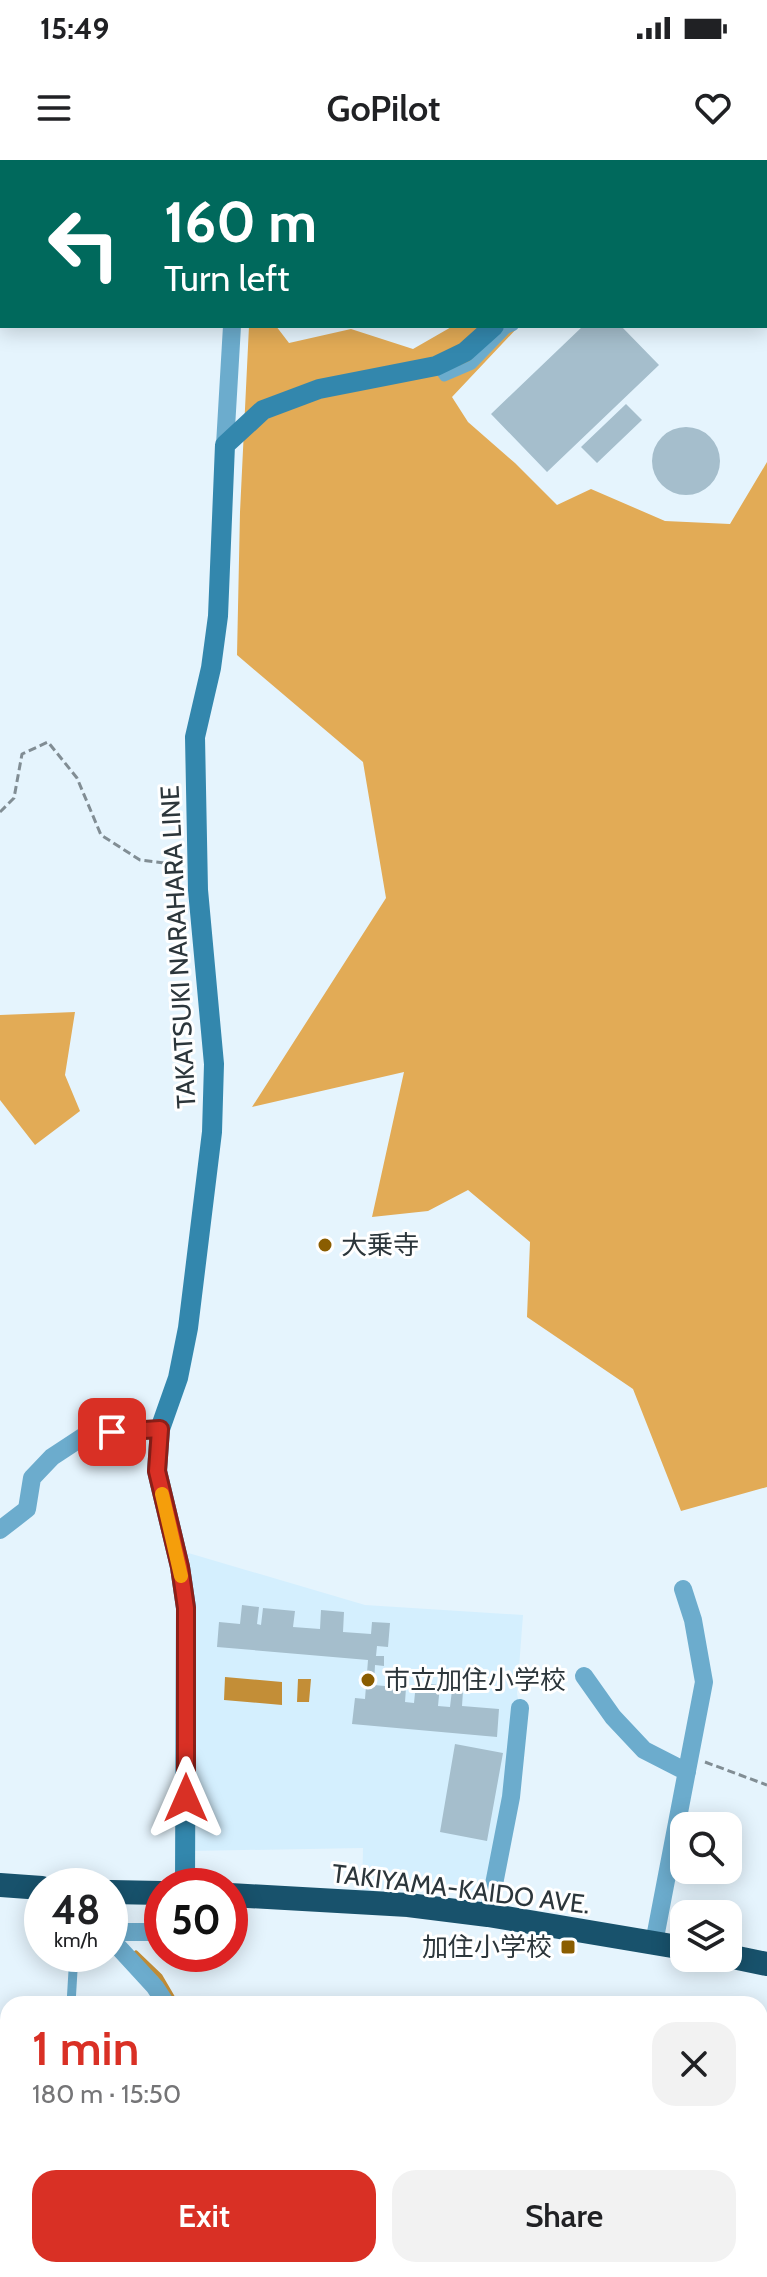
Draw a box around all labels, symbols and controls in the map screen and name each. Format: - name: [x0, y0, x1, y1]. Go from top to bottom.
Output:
- text: 15:49: [40, 10, 109, 47]
- icon: menu: [32, 86, 76, 130]
- text: GoPilot: [327, 86, 440, 130]
- icon: heart: [691, 86, 735, 130]
- text: 160 m: [164, 188, 317, 256]
- icon: left: [32, 192, 136, 296]
- text: Turn left: [164, 256, 289, 300]
- street label: TAKATSUKI NARAHARA LINE: [154, 785, 202, 1109]
- place label: 大乗寺: [341, 1229, 419, 1261]
- marker: 大乗寺: [316, 1236, 334, 1254]
- pin: [78, 1398, 146, 1466]
- icon: arrive: [90, 1410, 134, 1454]
- place label: 市立加住小学校: [384, 1664, 566, 1696]
- marker: 市立加住小学校: [359, 1671, 377, 1689]
- position arrow: [144, 1756, 228, 1840]
- map controls: [670, 1812, 742, 1972]
- button: search: [670, 1812, 742, 1884]
- street label: TAKIYAMA-KAIDO AVE.: [330, 1857, 592, 1921]
- speed limit sign: 50: [144, 1868, 248, 1972]
- text: 48: [52, 1885, 101, 1934]
- button: layers: [670, 1900, 742, 1972]
- text: km/h: [54, 1928, 98, 1952]
- place label: 加住小学校: [422, 1931, 552, 1963]
- marker: 加住小学校: [559, 1938, 577, 1956]
- text: 1 min: [32, 2019, 139, 2077]
- button: close: [652, 2022, 736, 2106]
- text: 180 m · 15:50: [32, 2078, 181, 2110]
- button: Exit: [32, 2170, 376, 2262]
- button: Share: [392, 2170, 736, 2262]

